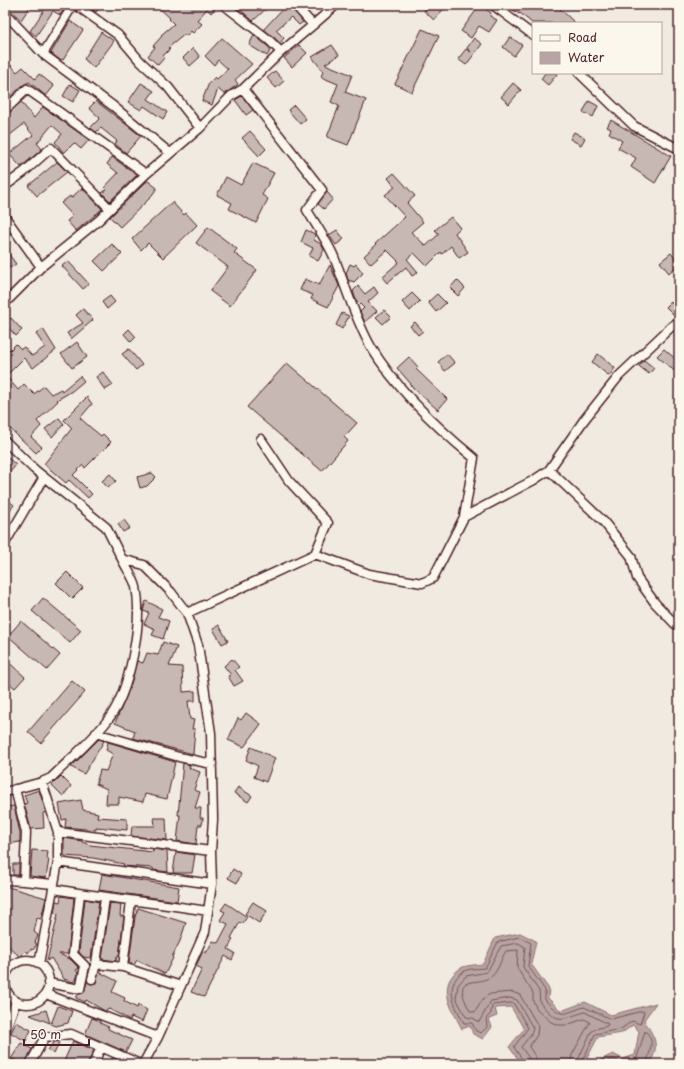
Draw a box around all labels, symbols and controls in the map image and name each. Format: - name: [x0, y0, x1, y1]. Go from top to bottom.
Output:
- legend: [532, 22, 662, 74]
- text: Road: [568, 28, 597, 46]
- text: Water: [568, 48, 605, 66]
- scale bar: [24, 1021, 89, 1047]
- text: 50 m: [30, 1025, 61, 1043]

